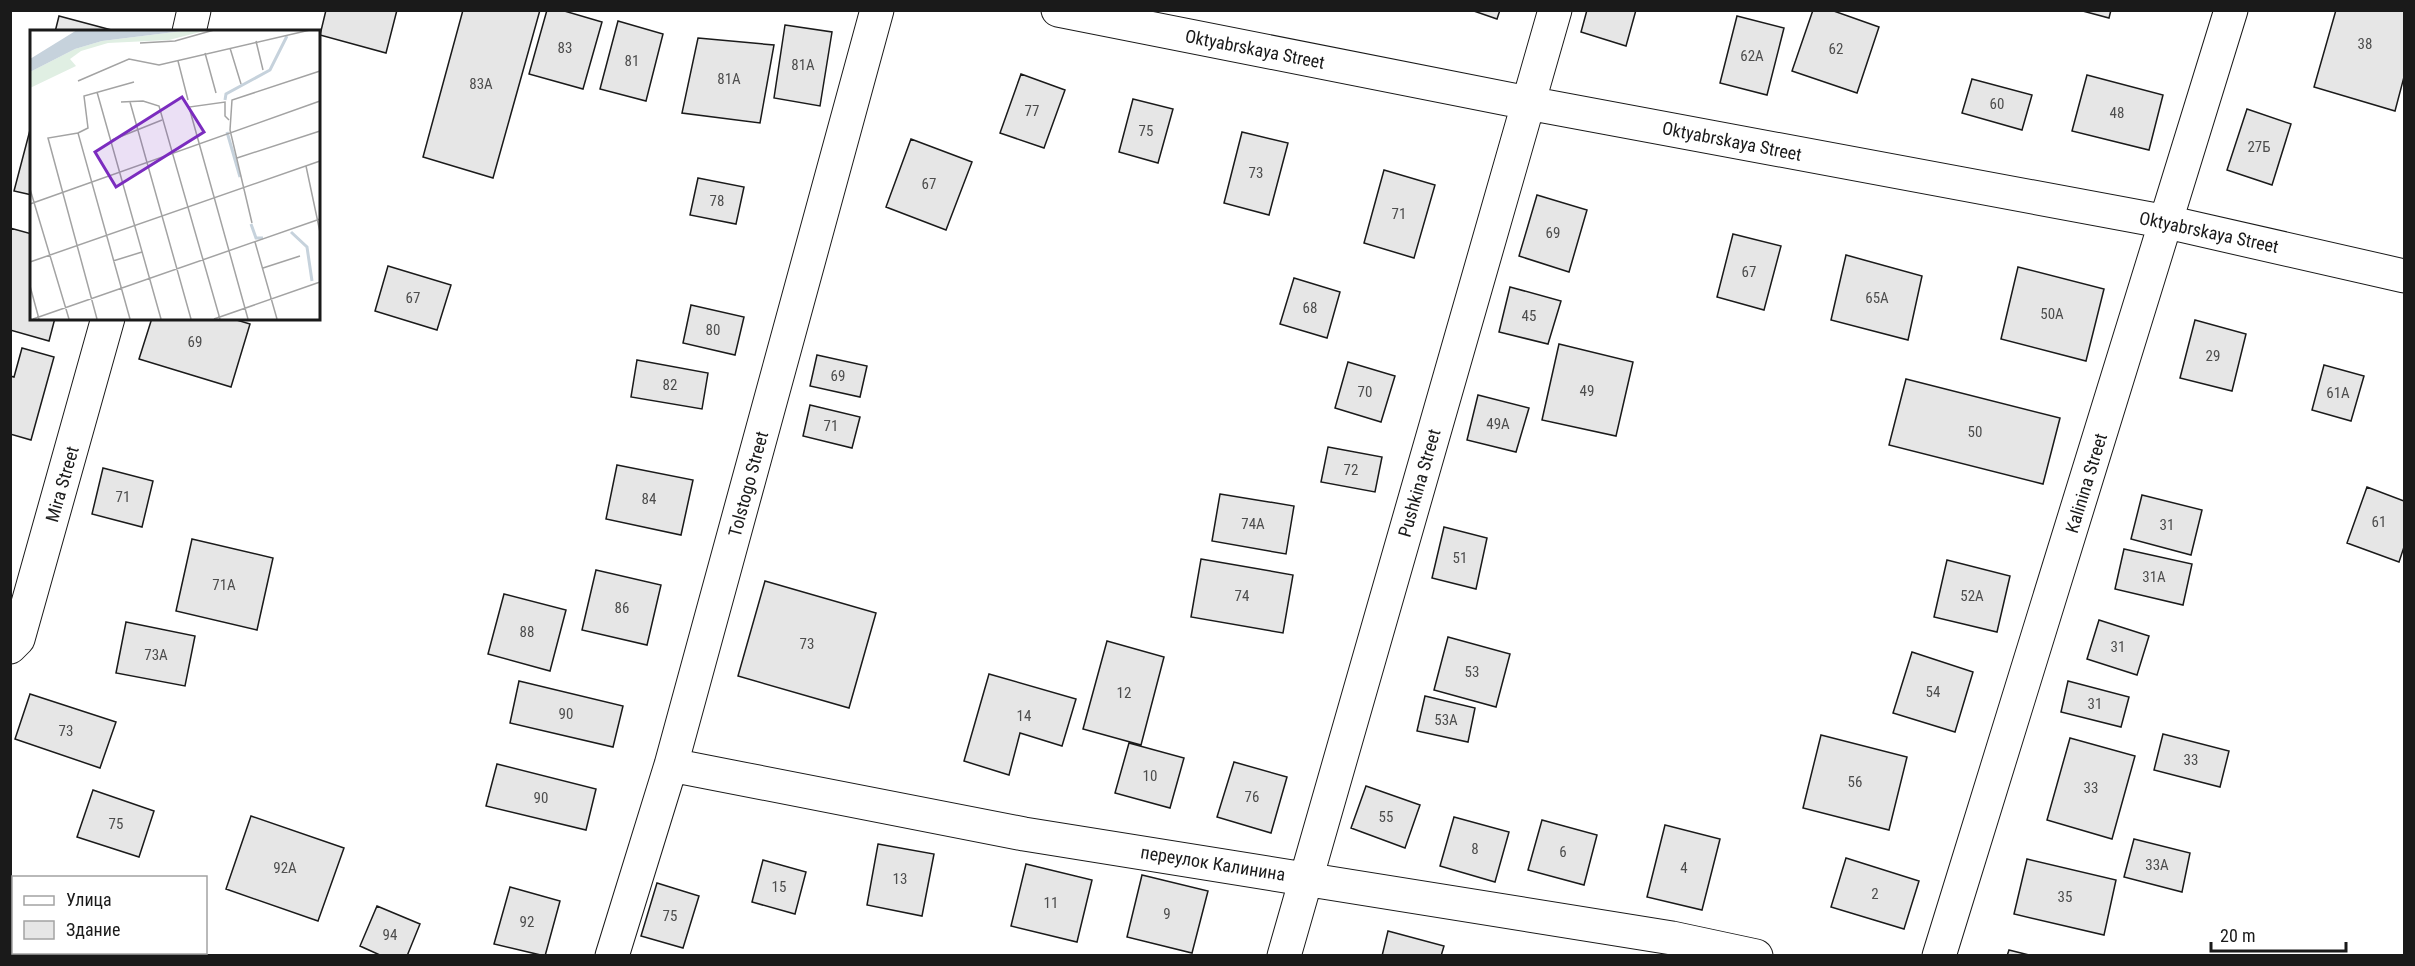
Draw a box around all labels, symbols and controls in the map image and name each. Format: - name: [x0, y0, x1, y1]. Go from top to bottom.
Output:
- street label: Oktyabrskaya Street: [1183, 25, 1327, 73]
- inset map: [30, 30, 320, 320]
- house number: 38: [2358, 35, 2372, 53]
- house number: 83: [558, 39, 572, 57]
- house number: 62: [1829, 40, 1843, 58]
- house number: 62А: [1740, 47, 1764, 65]
- house number: 81: [625, 52, 639, 70]
- house number: 81А: [791, 56, 815, 74]
- house number: 81А: [717, 70, 741, 88]
- house number: 83А: [469, 75, 493, 93]
- house number: 60: [1990, 95, 2004, 113]
- house number: 77: [1025, 102, 1039, 120]
- house number: 48: [2110, 104, 2124, 122]
- street label: Oktyabrskaya Street: [1660, 117, 1804, 165]
- house number: 75: [1139, 122, 1153, 140]
- house number: 27Б: [2247, 138, 2271, 156]
- house number: 73: [1249, 164, 1263, 182]
- house number: 67: [922, 175, 936, 193]
- house number: 78: [710, 192, 724, 210]
- house number: 71: [1392, 205, 1406, 223]
- street label: Oktyabrskaya Street: [2138, 207, 2280, 257]
- house number: 69: [1546, 224, 1560, 242]
- house number: 67: [1742, 263, 1756, 281]
- house number: 67: [406, 289, 420, 307]
- house number: 65А: [1865, 289, 1889, 307]
- house number: 68: [1303, 299, 1317, 317]
- house number: 50А: [2040, 305, 2064, 323]
- house number: 45: [1522, 307, 1536, 325]
- house number: 80: [706, 321, 720, 339]
- house number: 69: [188, 333, 202, 351]
- house number: 29: [2206, 347, 2220, 365]
- house number: 69: [831, 367, 845, 385]
- house number: 82: [663, 376, 677, 394]
- house number: 49: [1580, 382, 1594, 400]
- house number: 70: [1358, 383, 1372, 401]
- house number: 61А: [2326, 384, 2350, 402]
- house number: 49А: [1486, 415, 1510, 433]
- house number: 71: [824, 417, 838, 435]
- house number: 50: [1968, 423, 1982, 441]
- street label: Pushkina Street: [1394, 427, 1444, 539]
- street label: Tolstogo Street: [724, 429, 772, 539]
- street label: Kalinina Street: [2061, 431, 2111, 535]
- street label: Mira Street: [41, 444, 83, 524]
- house number: 72: [1344, 461, 1358, 479]
- house number: 71: [116, 488, 130, 506]
- house number: 84: [642, 490, 656, 508]
- house number: 61: [2372, 513, 2386, 531]
- house number: 74А: [1241, 515, 1265, 533]
- house number: 31: [2160, 516, 2174, 534]
- house number: 51: [1453, 549, 1467, 567]
- house number: 31А: [2142, 568, 2166, 586]
- house number: 71А: [212, 576, 236, 594]
- house number: 74: [1235, 587, 1249, 605]
- house number: 52А: [1960, 587, 1984, 605]
- house number: 86: [615, 599, 629, 617]
- house number: 88: [520, 623, 534, 641]
- house number: 73: [800, 635, 814, 653]
- house number: 31: [2111, 638, 2125, 656]
- house number: 73А: [144, 646, 168, 664]
- house number: 53: [1465, 663, 1479, 681]
- house number: 54: [1926, 683, 1940, 701]
- house number: 12: [1117, 684, 1131, 702]
- house number: 31: [2088, 695, 2102, 713]
- house number: 90: [559, 705, 573, 723]
- house number: 14: [1017, 707, 1031, 725]
- house number: 53А: [1434, 711, 1458, 729]
- house number: 73: [59, 722, 73, 740]
- house number: 33: [2184, 751, 2198, 769]
- house number: 10: [1143, 767, 1157, 785]
- house number: 56: [1848, 773, 1862, 791]
- house number: 33: [2084, 779, 2098, 797]
- house number: 76: [1245, 788, 1259, 806]
- house number: 90: [534, 789, 548, 807]
- house number: 55: [1379, 808, 1393, 826]
- house number: 75: [109, 815, 123, 833]
- house number: 8: [1471, 840, 1479, 858]
- street label: переулок Калинина: [1139, 841, 1287, 885]
- house number: 6: [1559, 843, 1567, 861]
- house number: 33А: [2145, 856, 2169, 874]
- house number: 92А: [273, 859, 297, 877]
- house number: 4: [1680, 859, 1688, 877]
- house number: 13: [893, 870, 907, 888]
- legend: [12, 876, 207, 954]
- house number: 15: [772, 878, 786, 896]
- house number: 2: [1871, 885, 1879, 903]
- house number: 35: [2058, 888, 2072, 906]
- text: Улица: [66, 889, 112, 910]
- house number: 11: [1044, 894, 1058, 912]
- house number: 9: [1163, 905, 1171, 923]
- house number: 75: [663, 907, 677, 925]
- house number: 92: [520, 913, 534, 931]
- scale bar: [2211, 915, 2346, 953]
- text: Здание: [66, 919, 120, 940]
- text: 20 m: [2220, 925, 2255, 946]
- house number: 94: [383, 926, 397, 944]

